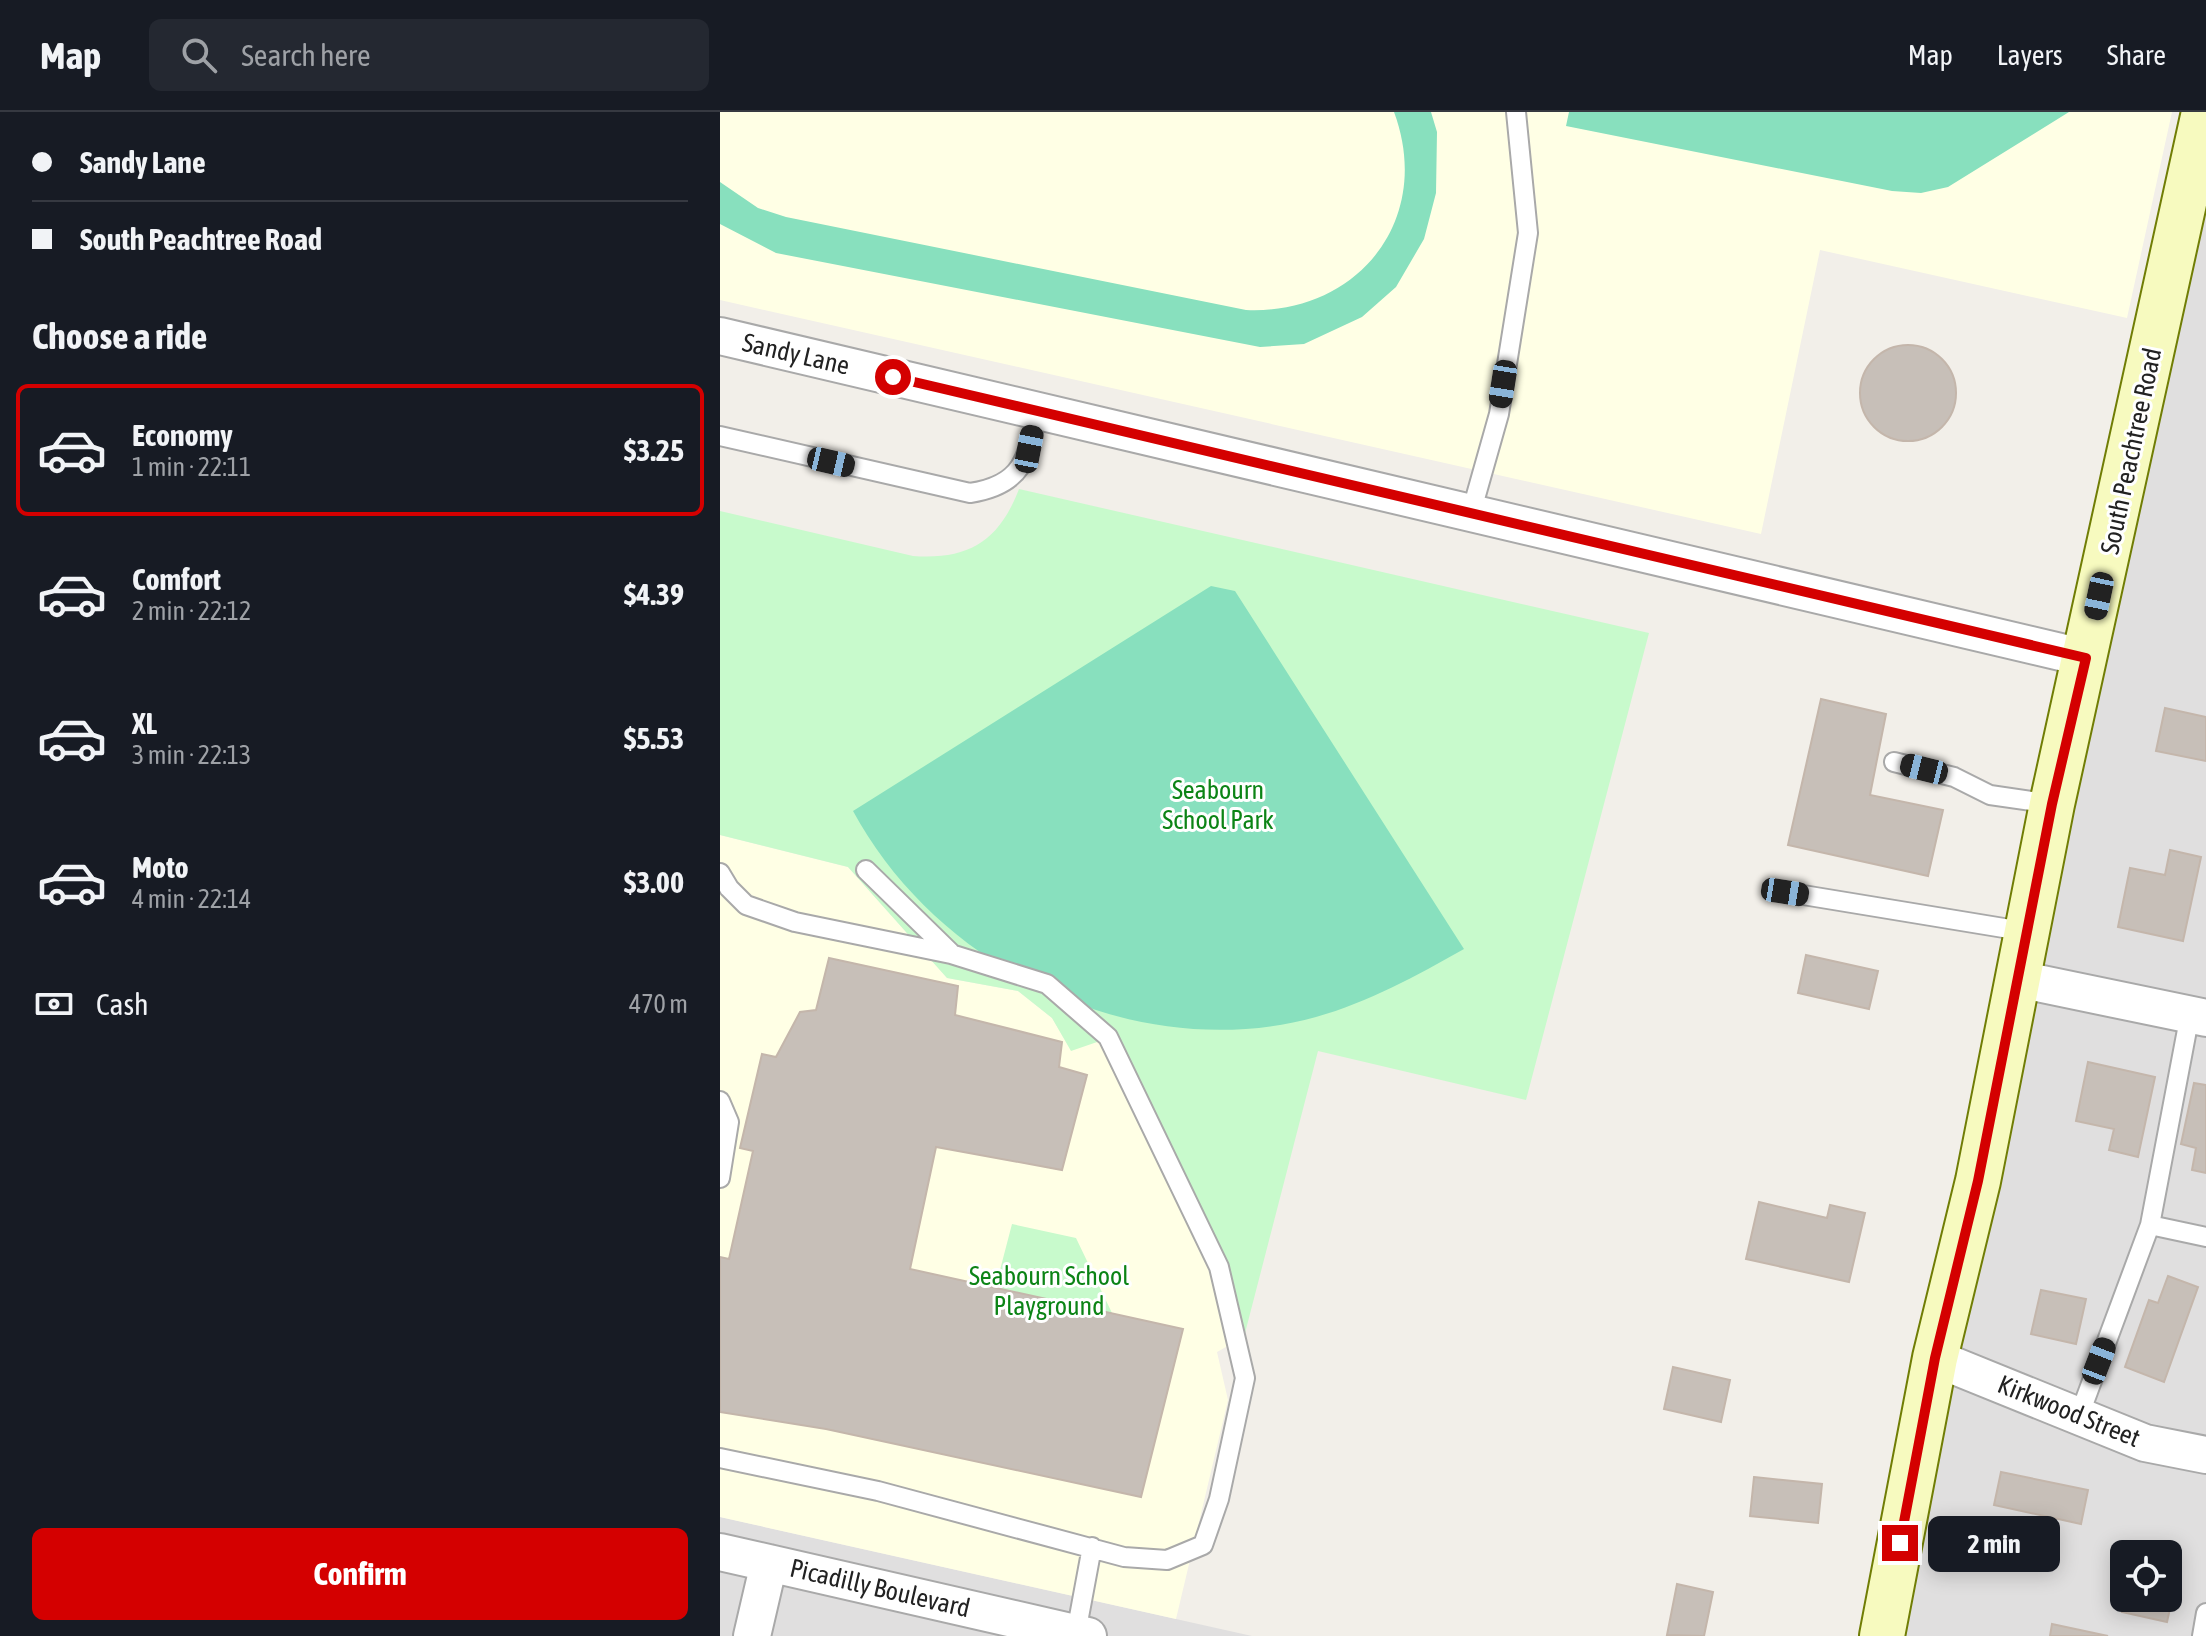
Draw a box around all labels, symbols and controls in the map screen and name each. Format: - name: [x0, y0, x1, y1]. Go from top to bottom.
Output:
- search box: [149, 19, 709, 91]
- icon: search: [177, 33, 221, 77]
- text: Map: [40, 34, 101, 77]
- text: Search here: [241, 38, 371, 72]
- text: Map: [1908, 39, 1953, 71]
- text: Layers: [1997, 39, 2063, 71]
- text: Share: [2107, 39, 2166, 71]
- text: Sandy Lane: [80, 145, 206, 179]
- text: South Peachtree Road: [80, 222, 322, 256]
- text: Choose a ride: [32, 315, 207, 357]
- street label: Sandy Lane: [740, 327, 852, 381]
- street label: South Peachtree Road: [2095, 345, 2167, 557]
- car: [1487, 358, 1519, 410]
- route start: [875, 359, 911, 395]
- icon: car: [36, 414, 108, 486]
- text: Economy: [132, 418, 233, 452]
- car: [1013, 423, 1045, 475]
- text: $3.25: [624, 433, 684, 467]
- car: [805, 445, 857, 479]
- text: 1 min · 22:11: [132, 452, 251, 482]
- icon: car: [36, 558, 108, 630]
- text: Comfort: [132, 562, 221, 596]
- car: [2082, 570, 2116, 622]
- text: $4.39: [624, 577, 684, 611]
- text: 2 min · 22:12: [132, 596, 251, 626]
- icon: car: [36, 702, 108, 774]
- text: XL: [132, 706, 157, 740]
- text: $5.53: [624, 721, 684, 755]
- text: 3 min · 22:13: [132, 740, 251, 770]
- car: [1898, 752, 1950, 786]
- park label: Seabourn School Park: [1162, 775, 1274, 835]
- icon: car: [36, 846, 108, 918]
- text: Moto: [132, 850, 189, 884]
- text: $3.00: [624, 865, 684, 899]
- car: [1759, 876, 1811, 908]
- text: 4 min · 22:14: [132, 884, 251, 914]
- icon: cash: [32, 982, 76, 1026]
- text: Cash: [96, 987, 149, 1021]
- text: 470 m: [629, 989, 688, 1019]
- park label: Seabourn School Playground: [969, 1261, 1129, 1321]
- car: [2079, 1334, 2119, 1388]
- street label: Kirkwood Street: [1994, 1369, 2144, 1453]
- callout: 2 min: [1928, 1515, 2060, 1571]
- route end: [1882, 1525, 1918, 1561]
- button: Confirm: [32, 1528, 688, 1620]
- text: 2 min: [1967, 1529, 2021, 1559]
- map controls: [2110, 1540, 2182, 1612]
- button: locate: [2110, 1540, 2182, 1612]
- street label: Picadilly Boulevard: [787, 1553, 973, 1623]

